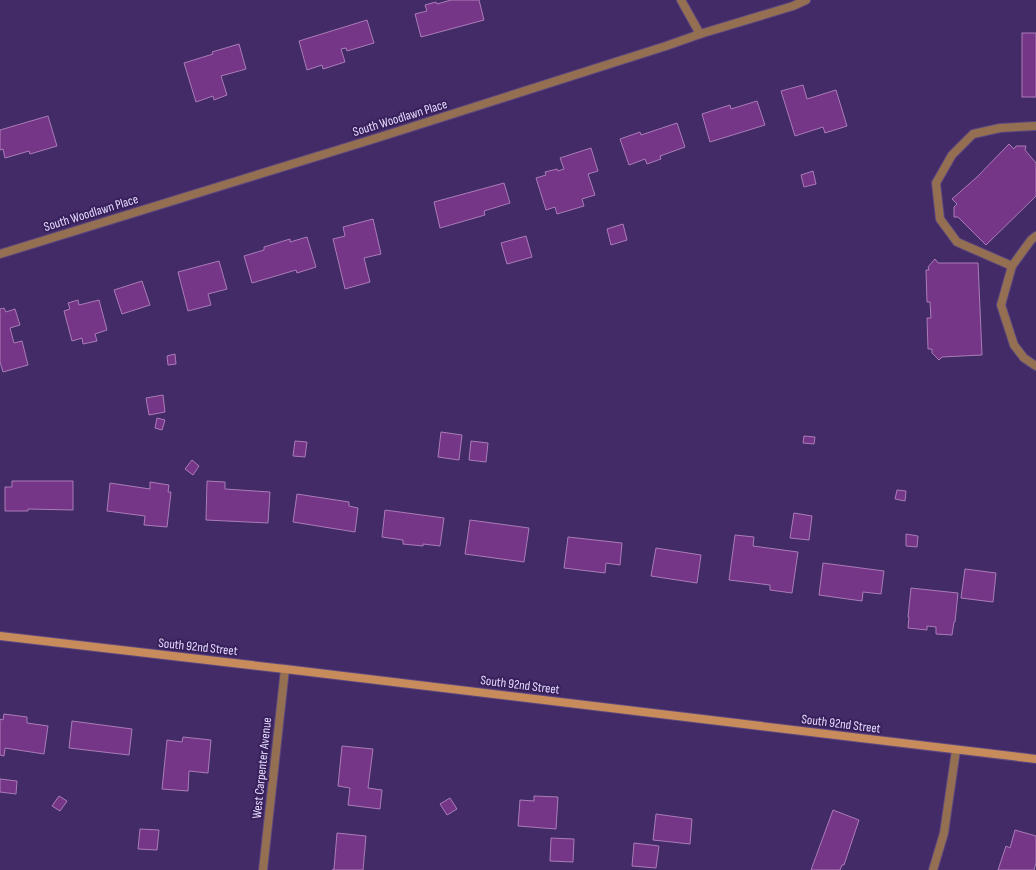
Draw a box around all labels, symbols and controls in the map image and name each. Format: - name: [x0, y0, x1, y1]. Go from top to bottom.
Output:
- street label: South Woodlawn Place: [351, 96, 449, 140]
- street label: South Woodlawn Place: [42, 191, 140, 235]
- street label: South 92nd Street: [158, 635, 238, 659]
- street label: South 92nd Street: [480, 672, 561, 698]
- street label: South 92nd Street: [801, 711, 882, 737]
- street label: West Carpenter Avenue: [249, 716, 275, 820]

